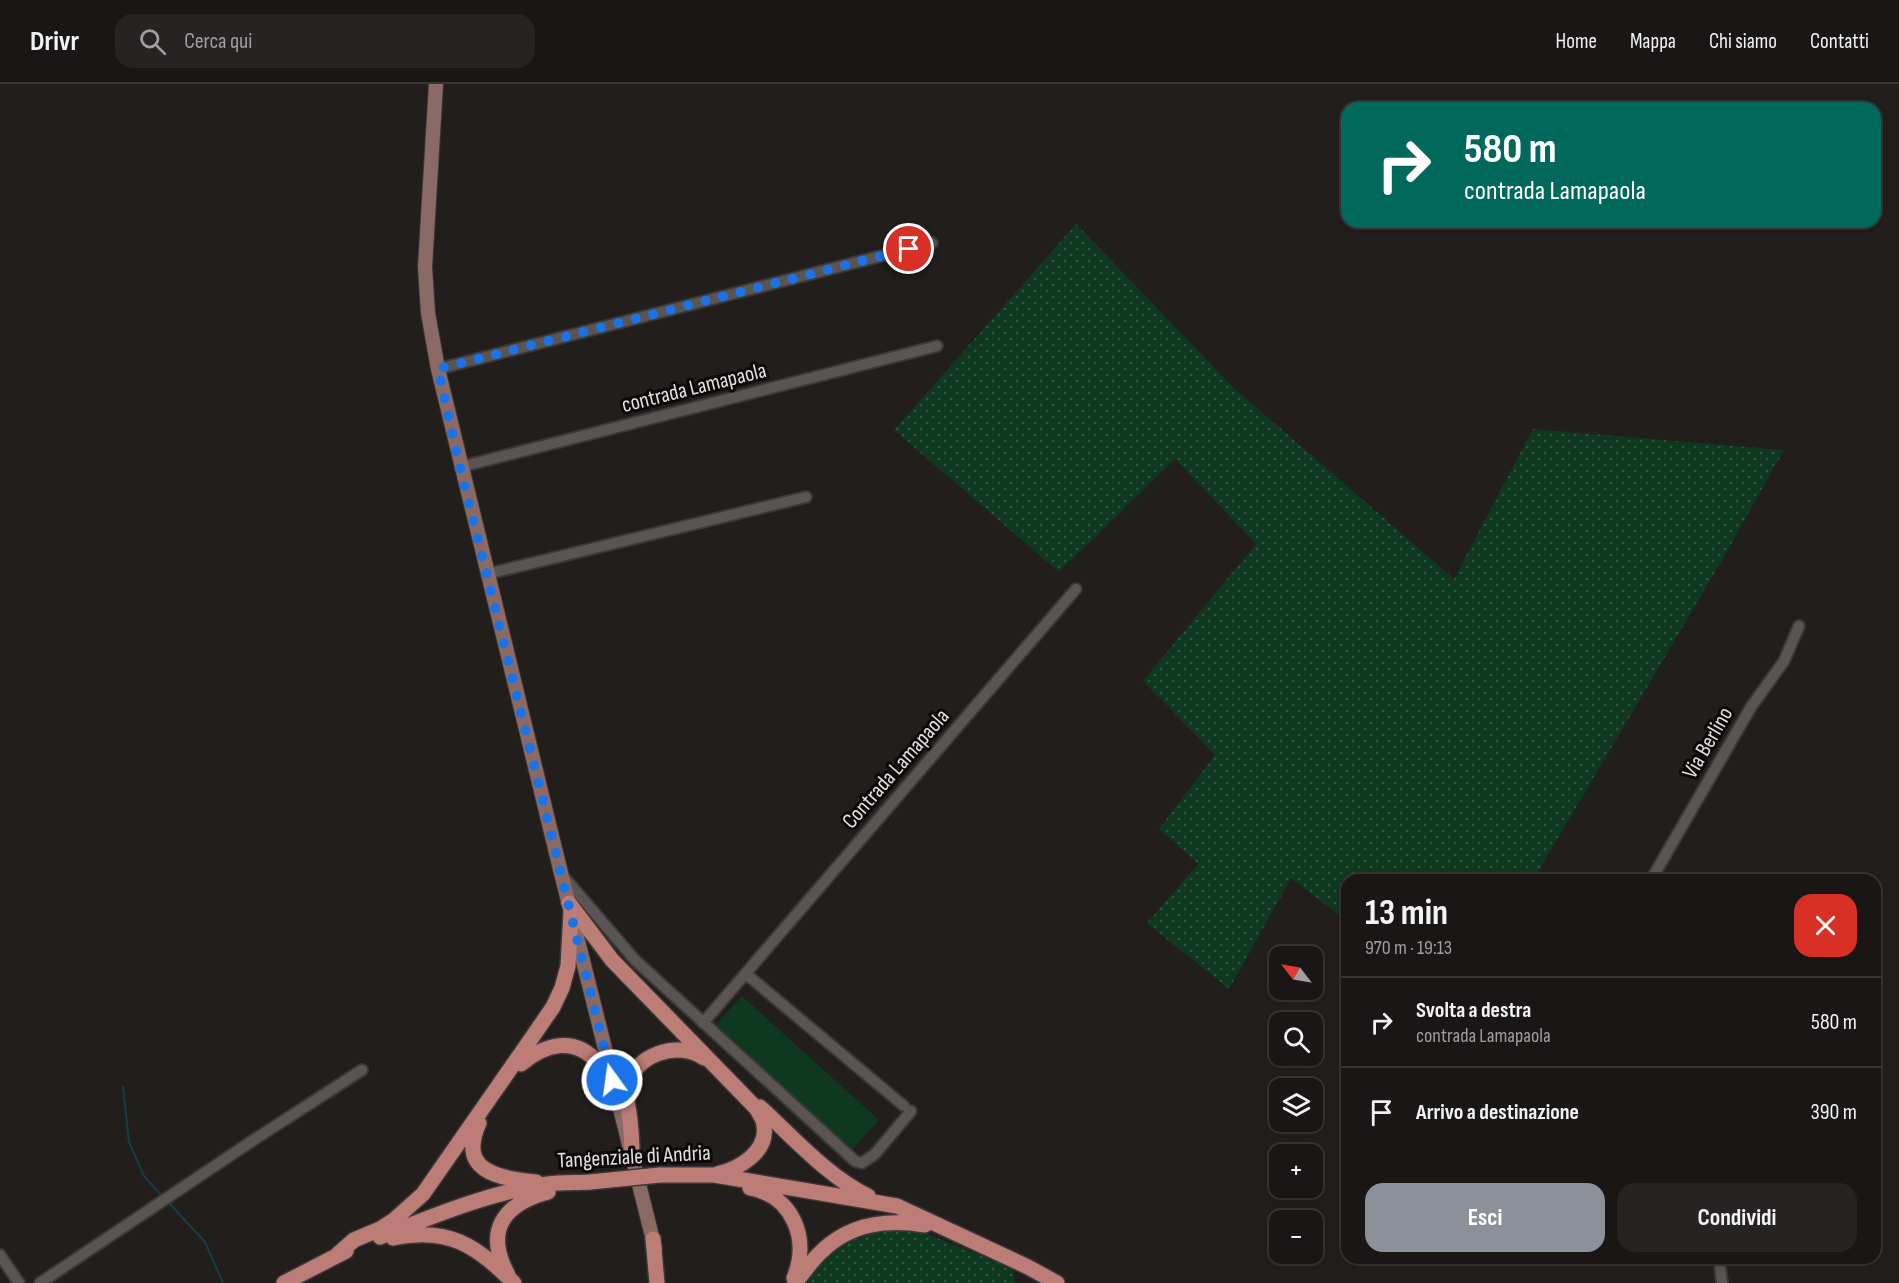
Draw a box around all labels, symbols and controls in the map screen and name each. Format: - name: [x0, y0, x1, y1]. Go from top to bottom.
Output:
- search box: [115, 14, 535, 68]
- text: Drivr: [30, 25, 79, 58]
- icon: search: [136, 25, 169, 58]
- text: Cerca qui: [184, 28, 252, 55]
- text: Home: [1556, 29, 1597, 54]
- text: Mappa: [1630, 29, 1676, 54]
- text: Chi siamo: [1709, 29, 1777, 54]
- text: Contatti: [1810, 29, 1869, 54]
- text: 580 m: [1464, 124, 1557, 175]
- icon: right: [1365, 126, 1443, 204]
- text: contrada Lamapaola: [1464, 175, 1646, 207]
- pin: [883, 223, 934, 274]
- icon: arrive: [892, 232, 925, 265]
- street label: contrada Lamapaola: [619, 357, 769, 419]
- street label: Via Berlino: [1677, 702, 1739, 784]
- street label: Contrada Lamapaola: [837, 704, 955, 834]
- text: 13 min: [1365, 892, 1448, 935]
- button: close: [1794, 894, 1857, 957]
- text: 970 m · 19:13: [1365, 936, 1452, 960]
- north arrow: [1269, 946, 1323, 1000]
- map controls: [1269, 946, 1323, 1264]
- text: Svolta a destra: [1416, 997, 1531, 1024]
- icon: right: [1365, 1006, 1398, 1039]
- text: 580 m: [1811, 1009, 1857, 1036]
- button: search: [1269, 1012, 1323, 1066]
- text: contrada Lamapaola: [1416, 1024, 1551, 1048]
- position arrow: [580, 1048, 644, 1112]
- button: layers: [1269, 1078, 1323, 1132]
- icon: arrive: [1365, 1096, 1398, 1129]
- text: Arrivo a destinazione: [1416, 1099, 1579, 1126]
- text: 390 m: [1811, 1099, 1857, 1126]
- street label: Tangenziale di Andria: [557, 1140, 711, 1174]
- button: +: [1269, 1144, 1323, 1198]
- button: Esci: [1365, 1183, 1605, 1252]
- button: Condividi: [1617, 1183, 1857, 1252]
- button: −: [1269, 1210, 1323, 1264]

